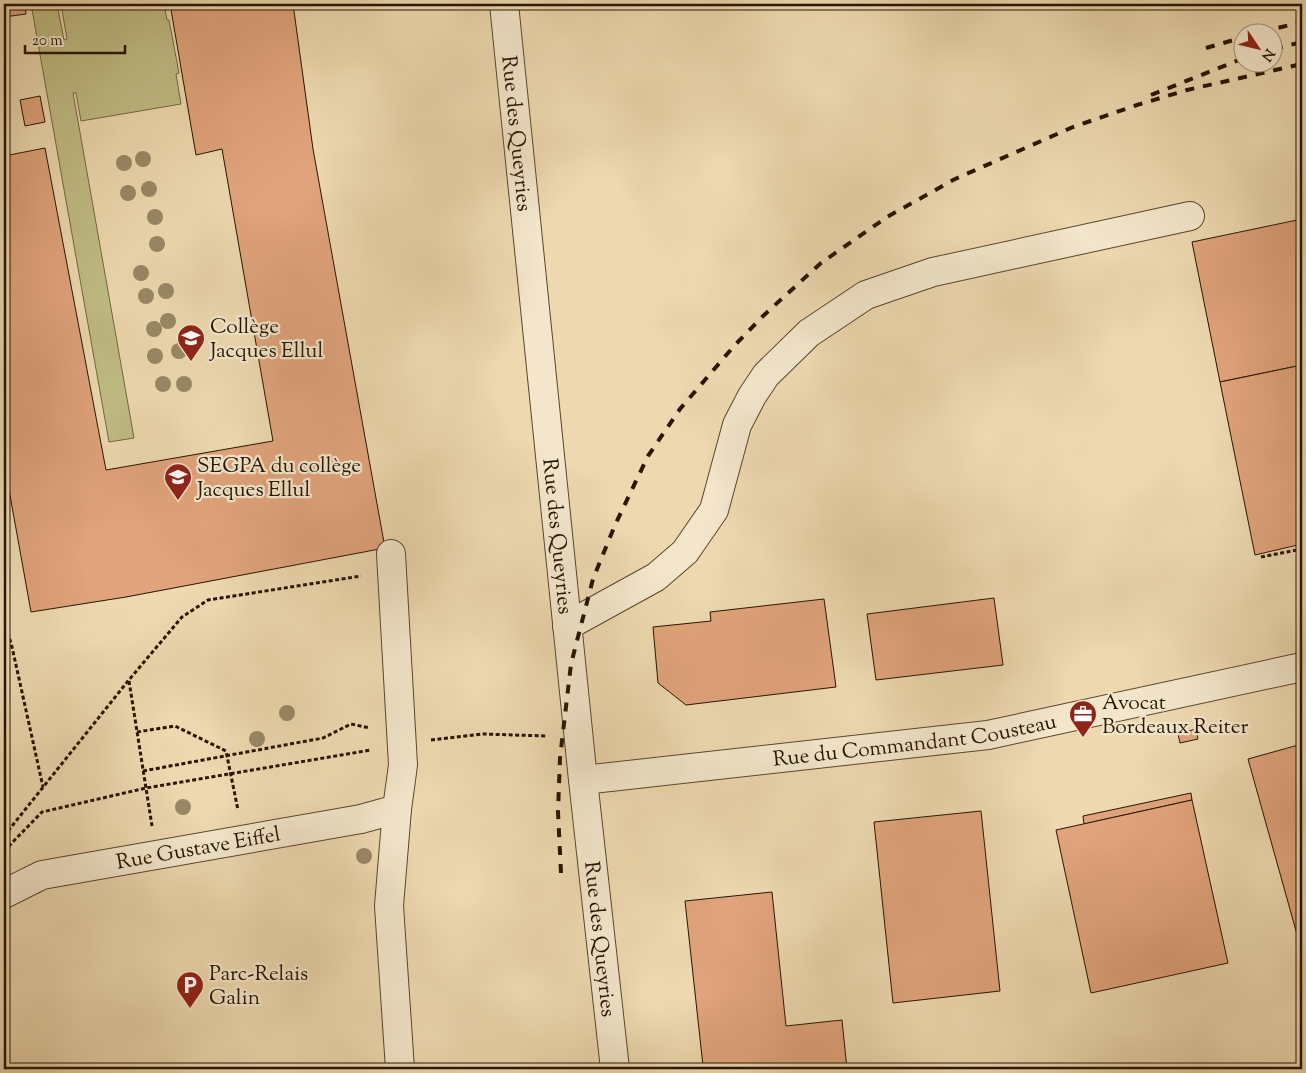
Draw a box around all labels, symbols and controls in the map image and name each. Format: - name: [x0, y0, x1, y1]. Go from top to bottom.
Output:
- scale bar: [25, 22, 125, 54]
- north arrow: [1234, 22, 1284, 72]
- text: 20 m: [32, 31, 63, 52]
- text: N: [1256, 44, 1278, 65]
- street label: Rue des Queyries: [492, 54, 538, 213]
- place label: Collège Jacques Ellul: [209, 313, 323, 367]
- school or university icon: Collège Jacques Ellul: [176, 323, 206, 362]
- place label: SEGPA du collège Jacques Ellul: [196, 452, 361, 506]
- street label: Rue des Queyries: [533, 457, 579, 616]
- school or university icon: SEGPA du collège Jacques Ellul: [163, 462, 193, 501]
- place label: Avocat Bordeaux Reiter: [1102, 689, 1249, 743]
- office icon: Avocat Bordeaux Reiter: [1068, 699, 1098, 738]
- street label: Rue du Commandant Cousteau: [772, 708, 1059, 776]
- street label: Rue Gustave Eiffel: [114, 820, 283, 879]
- street label: Rue des Queyries: [575, 860, 622, 1019]
- place label: Parc-Relais Galin: [209, 960, 308, 1014]
- parking icon: Parc-Relais Galin: [175, 970, 205, 1009]

